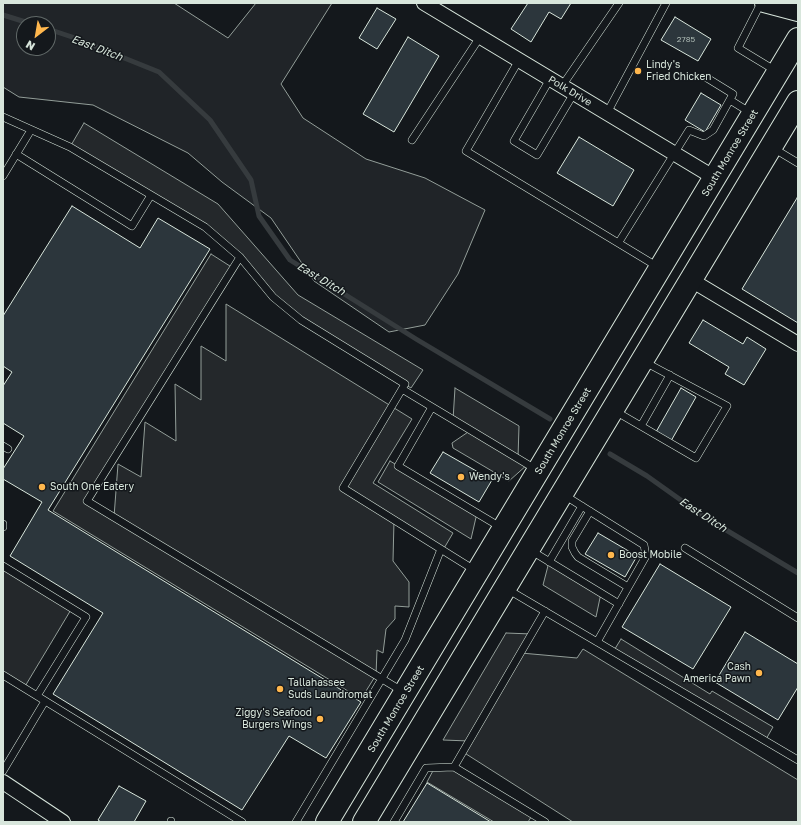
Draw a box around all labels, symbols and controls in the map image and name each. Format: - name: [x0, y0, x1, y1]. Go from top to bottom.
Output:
- north arrow: [16, 16, 56, 56]
- water label: East Ditch: [70, 32, 124, 64]
- house number: 2785: [677, 34, 695, 44]
- text: N: [23, 38, 37, 54]
- place label: Lindy's Fried Chicken: [646, 59, 711, 82]
- marker: Lindy's Fried Chicken: [633, 66, 643, 76]
- street label: Polk Drive: [546, 73, 594, 109]
- street label: South Monroe Street: [699, 107, 761, 199]
- water label: East Ditch: [295, 260, 347, 298]
- street label: South Monroe Street: [532, 385, 594, 477]
- place label: Wendy's: [469, 471, 510, 483]
- marker: Wendy's: [456, 472, 466, 482]
- place label: South One Eatery: [50, 481, 134, 493]
- marker: South One Eatery: [37, 482, 47, 492]
- water label: East Ditch: [677, 495, 729, 535]
- place label: Boost Mobile: [619, 549, 682, 561]
- marker: Boost Mobile: [606, 550, 616, 560]
- place label: Cash America Pawn: [683, 661, 751, 684]
- street label: South Monroe Street: [365, 663, 427, 755]
- marker: Cash America Pawn: [754, 668, 764, 678]
- place label: Tallahassee Suds Laundromat: [288, 677, 372, 700]
- marker: Tallahassee Suds Laundromat: [275, 684, 285, 694]
- place label: Ziggy's Seafood Burgers Wings: [235, 707, 312, 730]
- marker: Ziggy's Seafood Burgers Wings: [315, 714, 325, 724]

